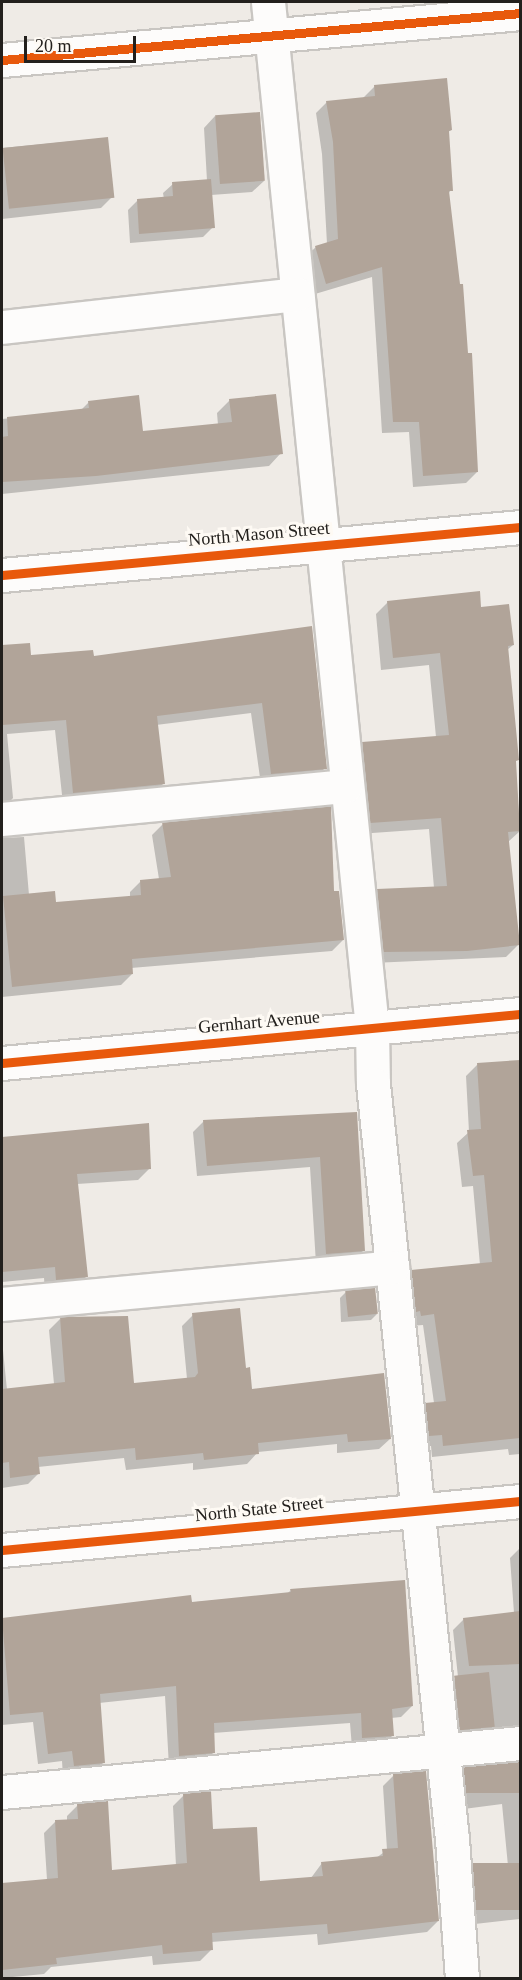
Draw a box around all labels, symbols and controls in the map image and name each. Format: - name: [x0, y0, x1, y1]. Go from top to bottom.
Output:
- scale bar: [27, 24, 140, 62]
- text: 20 m: [35, 36, 72, 56]
- street label: North Mason Street: [187, 517, 331, 551]
- street label: Gernhart Avenue: [197, 1006, 321, 1038]
- street label: North State Street: [194, 1492, 324, 1526]

